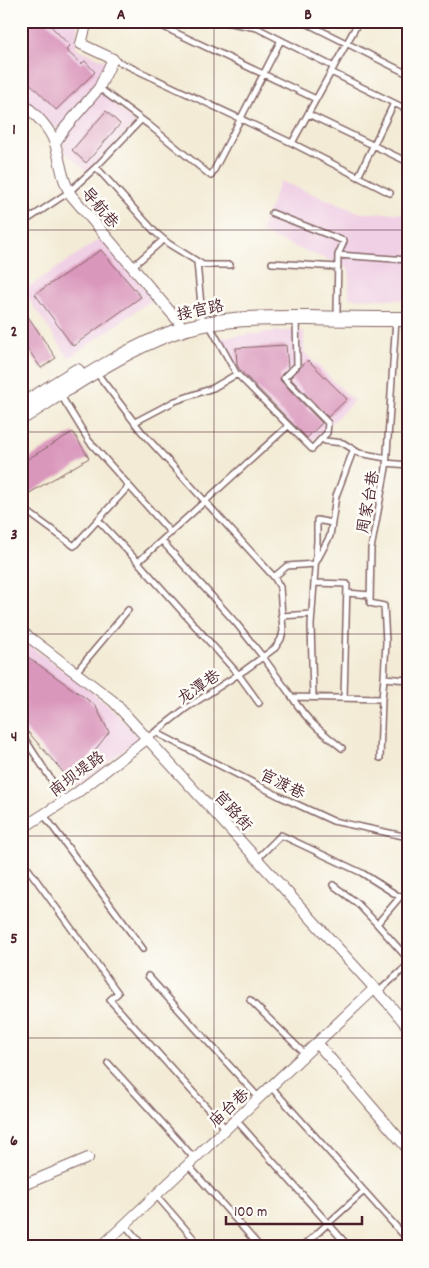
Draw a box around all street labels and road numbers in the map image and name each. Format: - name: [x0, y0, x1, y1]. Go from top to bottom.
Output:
- street label: 导航巷: [75, 183, 123, 234]
- street label: 接官路: [175, 295, 226, 328]
- street label: 周家台巷: [353, 469, 386, 536]
- street label: 龙潭巷: [173, 665, 226, 711]
- street label: 南坝堤路: [45, 747, 110, 803]
- street label: 官渡巷: [255, 764, 309, 806]
- street label: 官路街: [208, 786, 257, 837]
- street label: 庙台巷: [204, 1084, 255, 1134]

